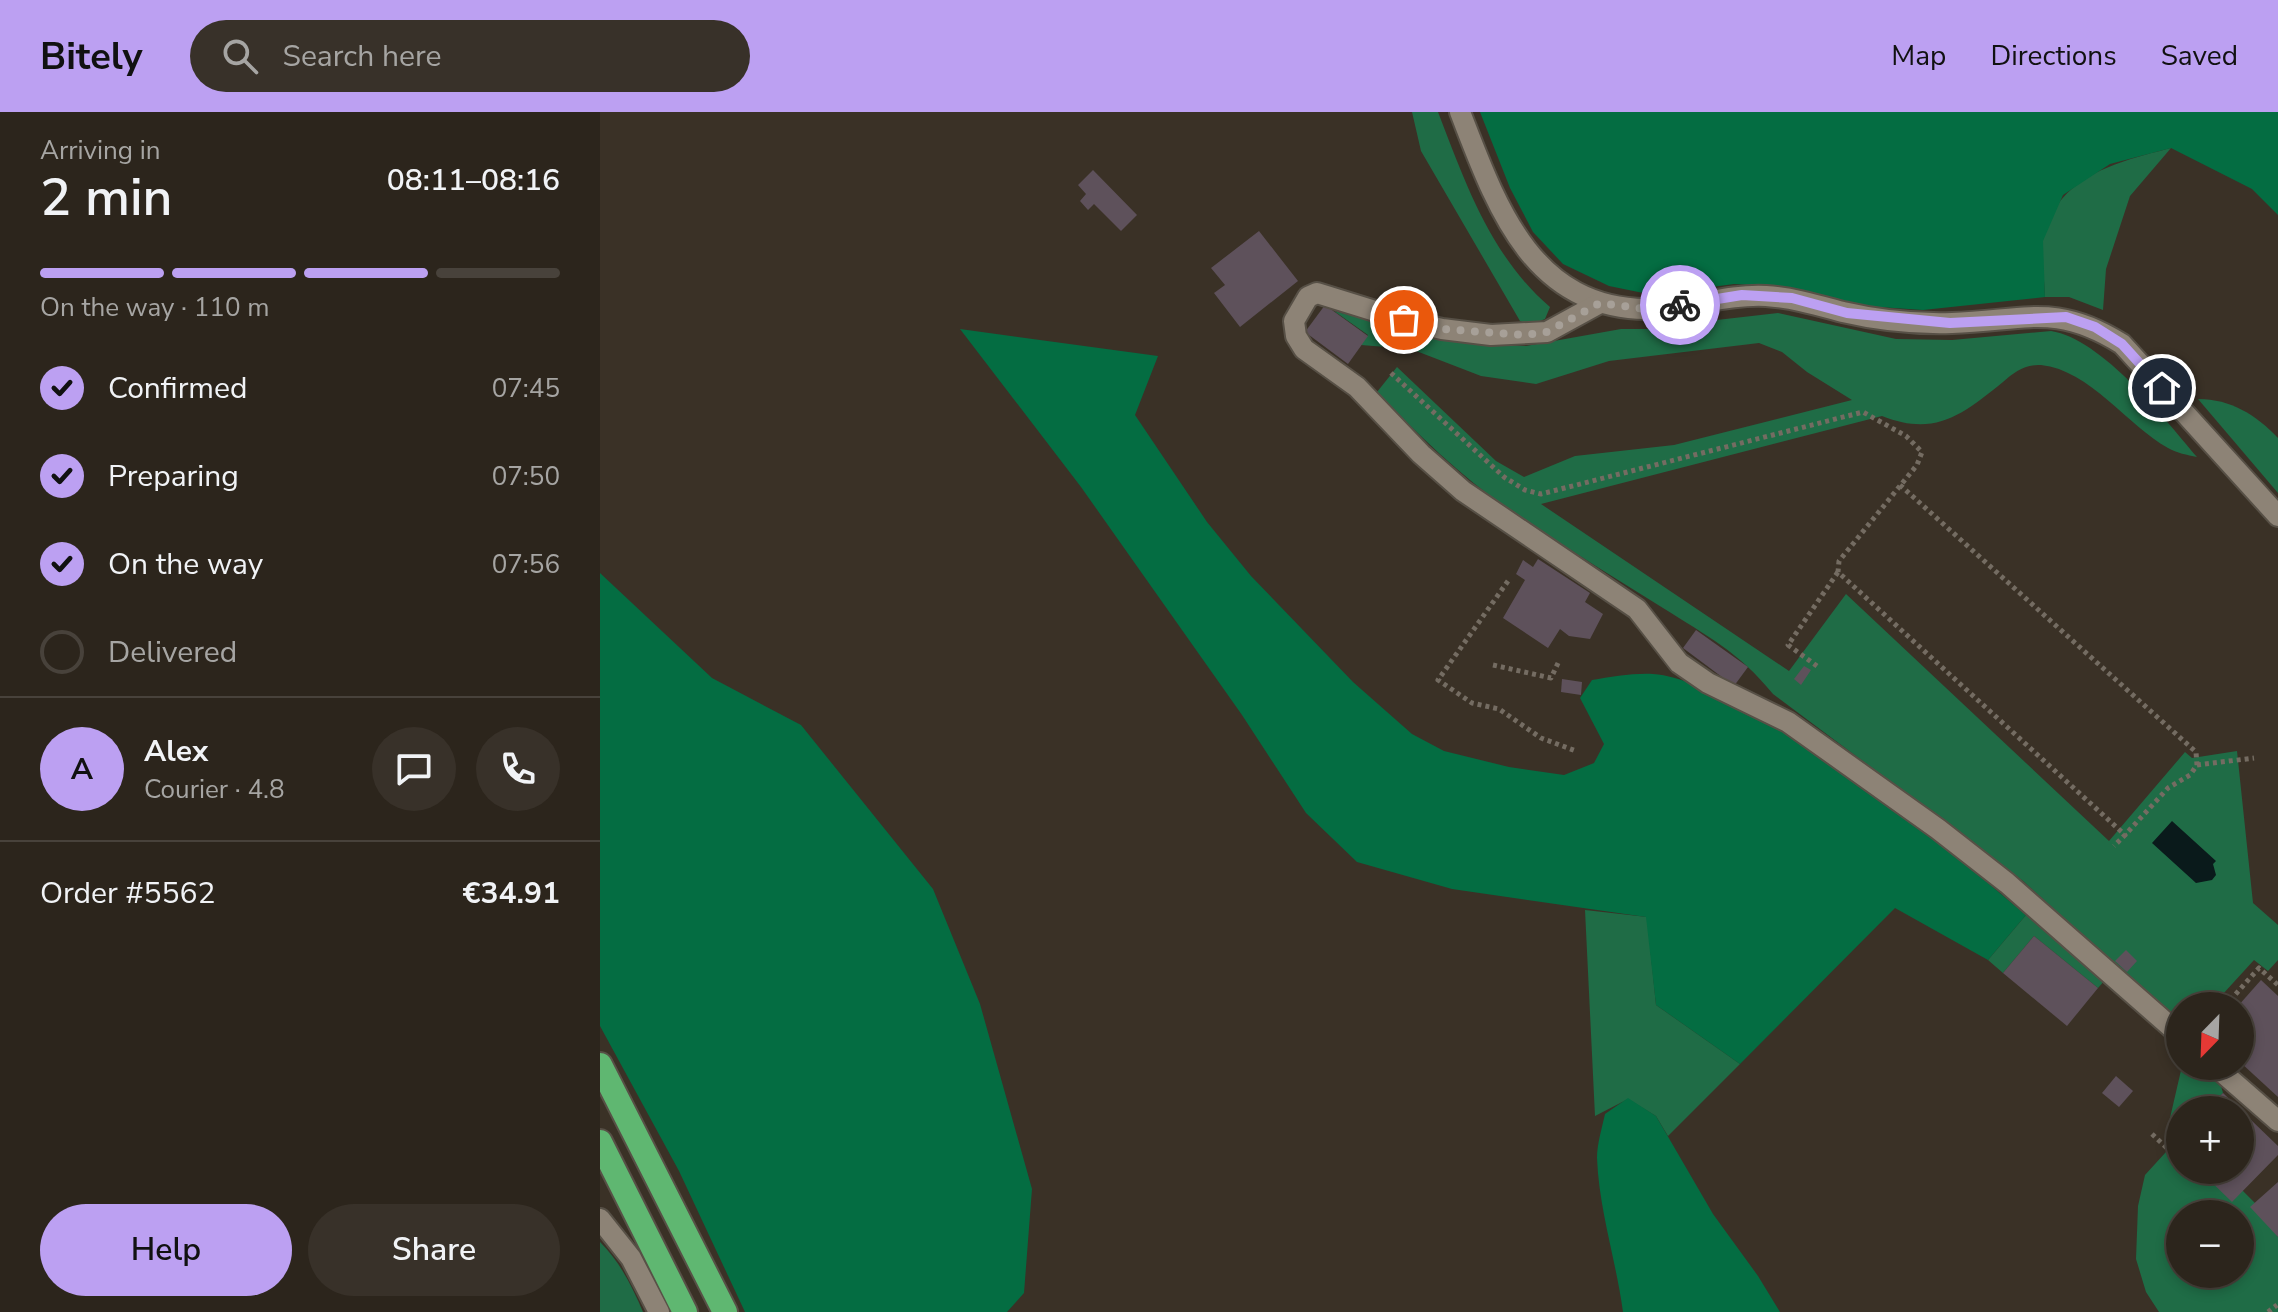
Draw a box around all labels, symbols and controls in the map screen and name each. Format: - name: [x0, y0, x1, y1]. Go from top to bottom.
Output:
- search box: [190, 20, 750, 92]
- text: Bitely: [40, 31, 142, 82]
- icon: search: [218, 34, 262, 78]
- text: Search here: [282, 36, 441, 77]
- text: Map: [1891, 37, 1946, 75]
- text: Directions: [1990, 37, 2117, 75]
- text: Saved: [2161, 37, 2238, 75]
- text: Arriving in: [40, 133, 161, 168]
- text: 08:11–08:16: [387, 160, 560, 201]
- text: 2 min: [40, 162, 173, 233]
- courier: [1640, 265, 1720, 345]
- icon: bike: [1658, 283, 1702, 327]
- pin: [1370, 286, 1438, 354]
- text: On the way · 110 m: [40, 290, 269, 325]
- icon: bag: [1382, 298, 1426, 342]
- pin: [2128, 354, 2196, 422]
- icon: check: [40, 366, 84, 410]
- icon: home: [2140, 366, 2184, 410]
- text: Confirmed: [108, 368, 248, 409]
- text: 07:45: [492, 371, 560, 406]
- icon: check: [40, 454, 84, 498]
- text: Preparing: [108, 456, 239, 497]
- text: 07:50: [492, 459, 560, 494]
- icon: check: [40, 542, 84, 586]
- text: On the way: [108, 544, 263, 585]
- text: 07:56: [492, 547, 560, 582]
- text: Delivered: [108, 632, 237, 673]
- button: chat: [372, 727, 456, 811]
- button: phone: [476, 727, 560, 811]
- text: Alex: [144, 731, 208, 772]
- text: A: [71, 749, 93, 790]
- text: Courier · 4.8: [144, 772, 285, 807]
- text: Order #5562: [40, 873, 215, 914]
- text: €34.91: [463, 873, 560, 914]
- north arrow: [2166, 992, 2254, 1080]
- map controls: [2166, 992, 2254, 1288]
- button: +: [2166, 1096, 2254, 1184]
- button: −: [2166, 1200, 2254, 1288]
- button: Help: [40, 1204, 292, 1296]
- button: Share: [308, 1204, 560, 1296]

